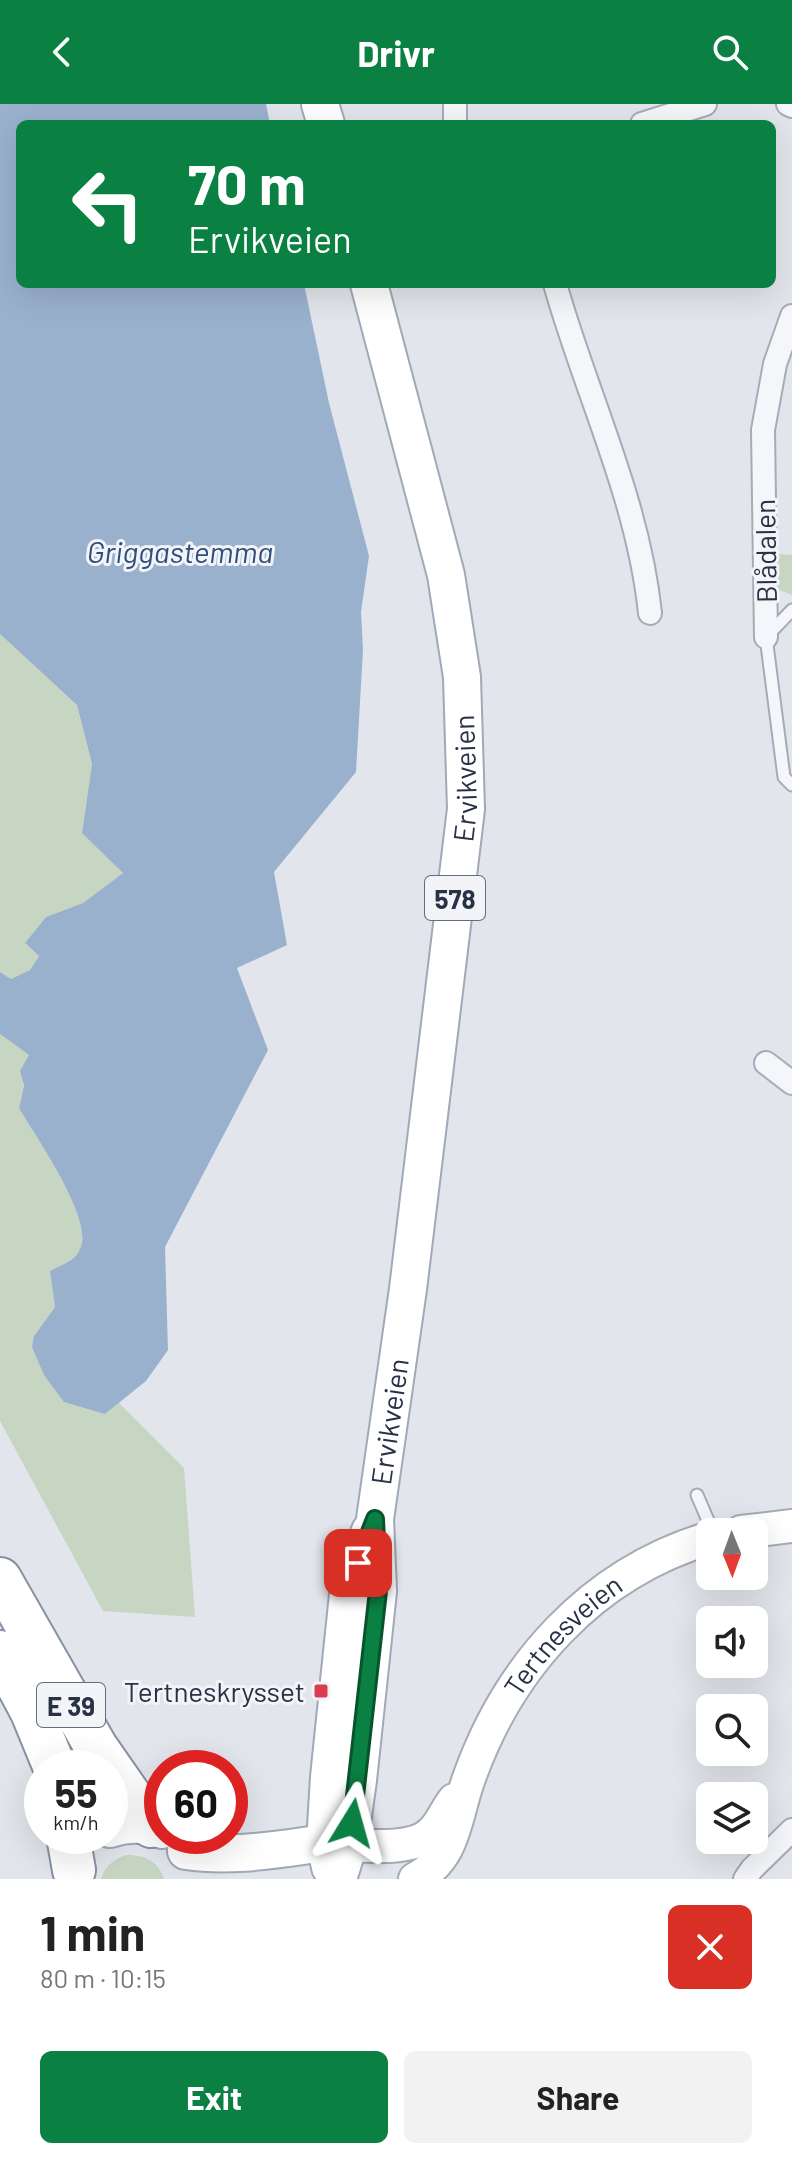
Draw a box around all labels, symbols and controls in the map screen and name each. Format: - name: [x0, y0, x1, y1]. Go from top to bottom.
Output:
- icon: back: [40, 30, 84, 74]
- icon: search: [708, 30, 752, 74]
- text: Drivr: [357, 31, 435, 74]
- text: 70 m: [188, 149, 306, 216]
- icon: left: [56, 152, 160, 256]
- text: Ervikveien: [188, 217, 352, 260]
- street label: Blådalen: [747, 499, 783, 603]
- water label: Griggastemma: [87, 533, 273, 569]
- street label: Ervikveien: [445, 714, 483, 844]
- road number: 578: [425, 876, 485, 920]
- street label: Ervikveien: [363, 1356, 415, 1487]
- north arrow: [696, 1518, 768, 1590]
- map controls: [696, 1518, 768, 1854]
- pin: [324, 1529, 392, 1597]
- icon: arrive: [336, 1541, 380, 1585]
- street label: Tertnesveien: [496, 1567, 628, 1702]
- button: sound: [696, 1606, 768, 1678]
- place label: Tertneskrysset: [124, 1674, 305, 1708]
- marker: Tertneskrysset: [312, 1682, 330, 1700]
- road number: E 39: [37, 1683, 105, 1727]
- button: search: [696, 1694, 768, 1766]
- speed limit sign: 60: [144, 1750, 248, 1854]
- text: 55: [54, 1768, 98, 1816]
- position arrow: [310, 1781, 394, 1865]
- button: layers: [696, 1782, 768, 1854]
- text: km/h: [53, 1810, 99, 1834]
- text: 1 min: [40, 1903, 145, 1961]
- button: close: [668, 1905, 752, 1989]
- text: 80 m · 10:15: [40, 1962, 166, 1993]
- button: Exit: [40, 2051, 388, 2143]
- button: Share: [404, 2051, 752, 2143]

